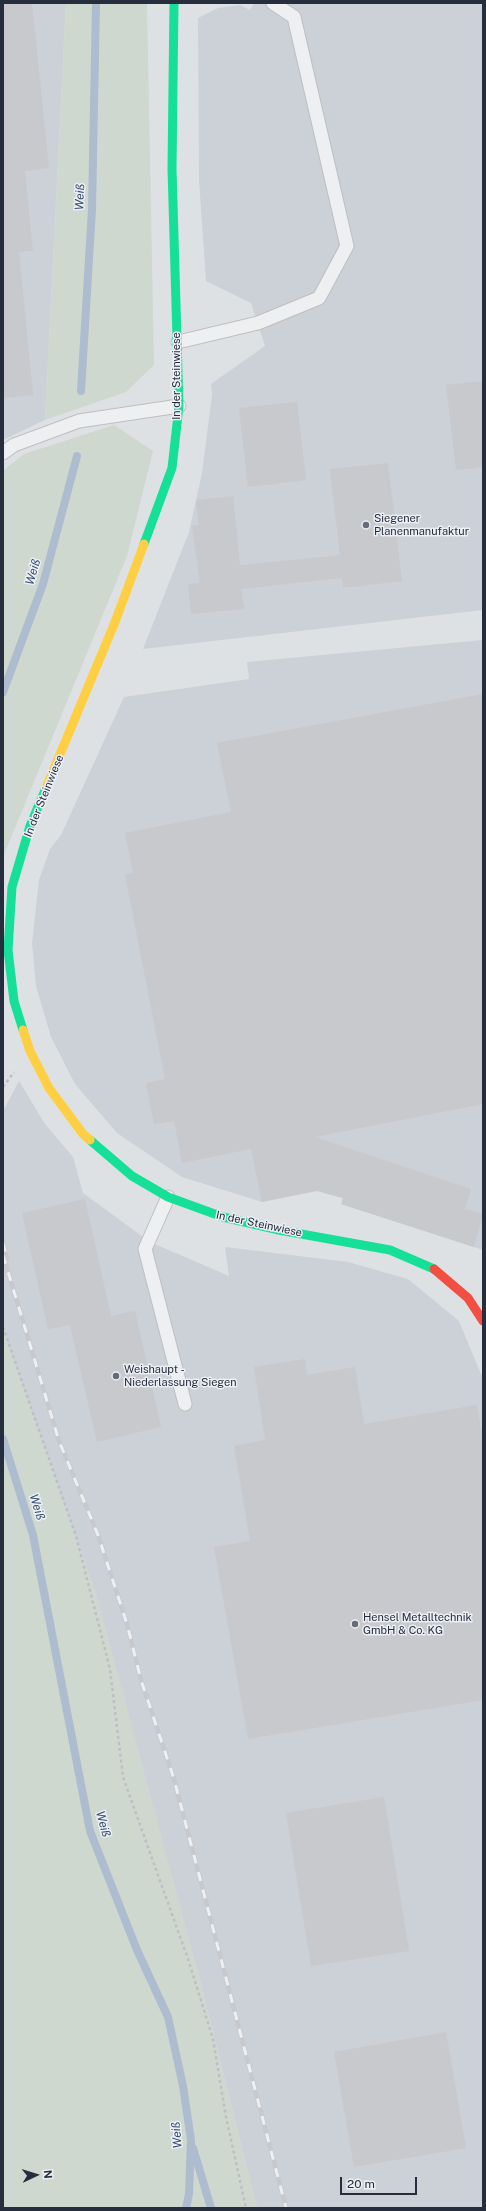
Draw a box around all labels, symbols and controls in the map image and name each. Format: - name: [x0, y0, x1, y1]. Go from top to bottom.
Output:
- water label: Weiß: [72, 183, 88, 211]
- street label: In der Steinwiese: [170, 332, 184, 420]
- place label: Siegener Planenmanufaktur: [374, 512, 469, 538]
- marker: Siegener Planenmanufaktur: [361, 520, 371, 530]
- water label: Weiß: [22, 557, 44, 587]
- street label: In der Steinwiese: [21, 753, 67, 839]
- street label: In der Steinwiese: [215, 1208, 303, 1240]
- place label: Weishaupt - Niederlassung Siegen: [124, 1363, 237, 1389]
- marker: Weishaupt - Niederlassung Siegen: [111, 1371, 121, 1381]
- water label: Weiß: [26, 1492, 48, 1522]
- place label: Hensel Metalltechnik GmbH & Co. KG: [363, 1611, 472, 1637]
- marker: Hensel Metalltechnik GmbH & Co. KG: [350, 1619, 360, 1629]
- water label: Weiß: [93, 1809, 113, 1839]
- water label: Weiß: [169, 2121, 185, 2149]
- north arrow: [16, 2155, 56, 2195]
- text: N: [42, 2169, 54, 2179]
- scale bar: [342, 2169, 419, 2195]
- text: 20 m: [347, 2177, 375, 2191]

